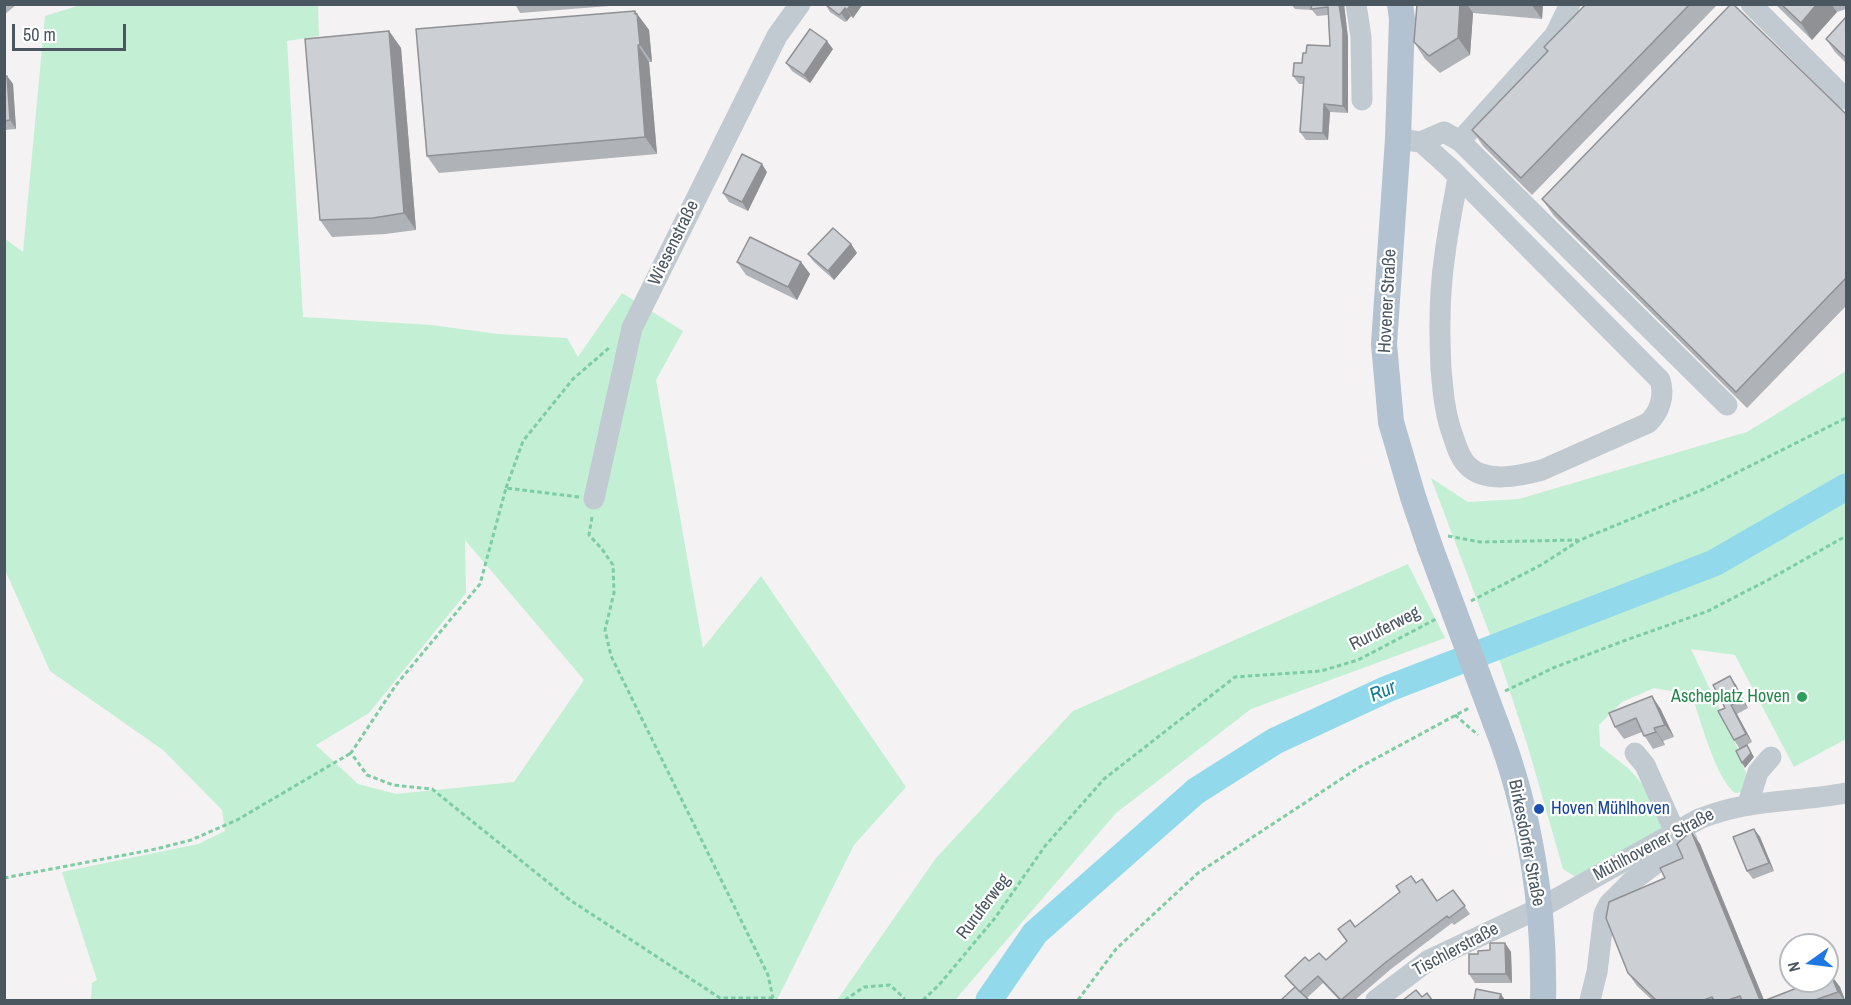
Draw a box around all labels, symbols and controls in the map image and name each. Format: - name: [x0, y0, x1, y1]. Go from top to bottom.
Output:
- scale bar: [15, 12, 129, 50]
- text: 50 m: [23, 22, 56, 47]
- street label: Wiesenstraße: [644, 197, 704, 289]
- street label: Hovener Straße: [1374, 248, 1402, 354]
- street label: Ruruferweg: [1346, 602, 1424, 656]
- water label: Rur: [1366, 676, 1400, 708]
- place label: Ascheplatz Hoven: [1671, 686, 1790, 708]
- marker: Ascheplatz Hoven: [1795, 690, 1809, 704]
- street label: Birkesdorfer Straße: [1503, 778, 1549, 908]
- place label: Hoven Mühlhoven: [1551, 798, 1670, 820]
- marker: Hoven Mühlhoven: [1532, 802, 1546, 816]
- street label: Mühlhovener Straße: [1590, 804, 1718, 886]
- street label: Ruruferweg: [952, 870, 1016, 944]
- street label: Tischlerstraße: [1409, 918, 1503, 982]
- north arrow: [1779, 933, 1839, 993]
- text: N: [1782, 960, 1805, 974]

